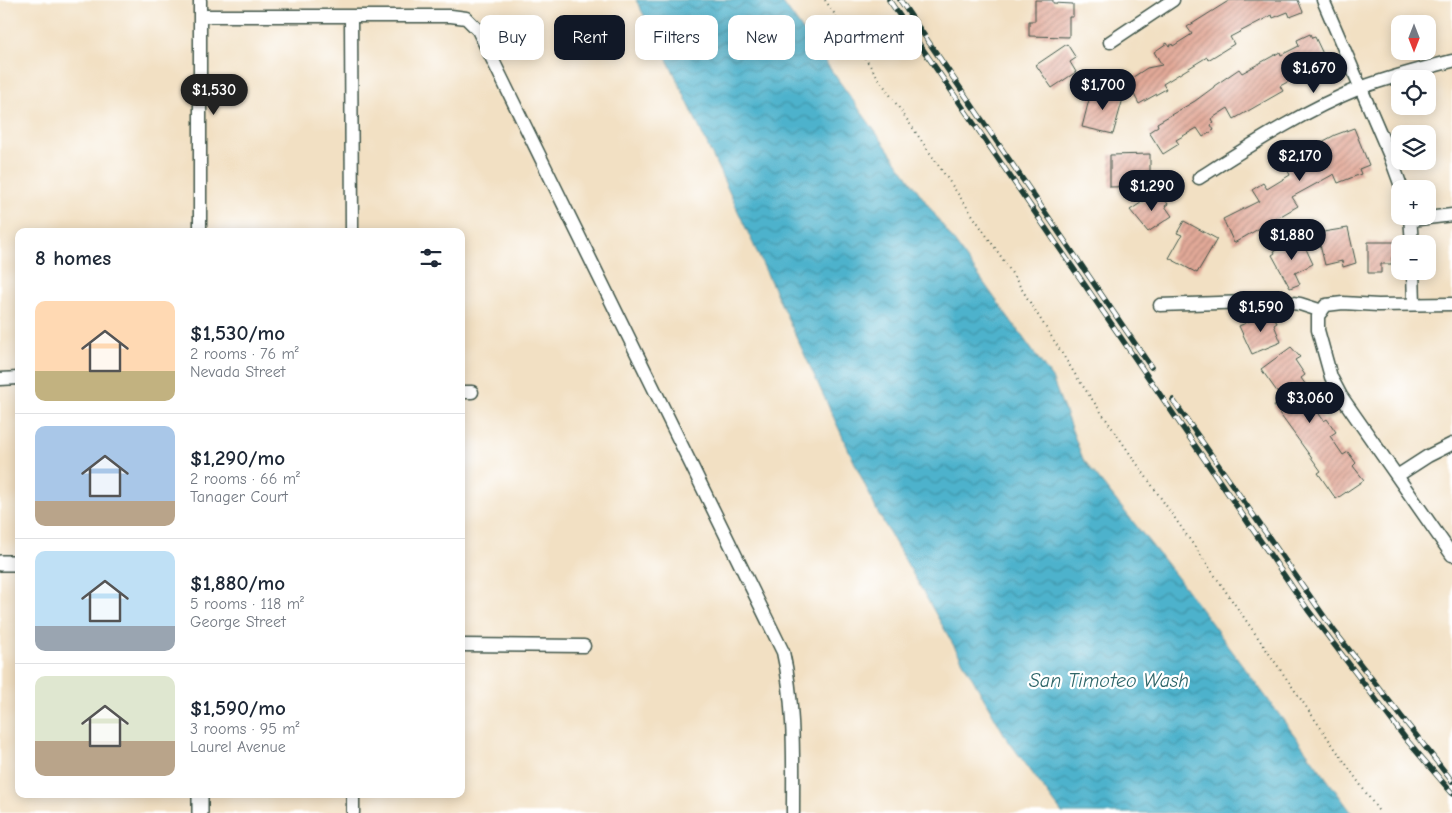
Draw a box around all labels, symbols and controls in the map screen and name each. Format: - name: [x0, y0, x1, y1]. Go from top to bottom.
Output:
- chip: Buy: [480, 15, 544, 60]
- chip: Rent: [554, 15, 625, 60]
- chip: Filters: [635, 15, 718, 60]
- chip: New: [728, 15, 795, 60]
- chip: Apartment: [805, 15, 922, 60]
- north arrow: [1391, 15, 1436, 60]
- map controls: [1391, 15, 1436, 280]
- pin: $1,670: [1273, 52, 1355, 94]
- text: $1,670: [1292, 59, 1336, 77]
- pin: $1,700: [1062, 68, 1144, 111]
- button: locate: [1391, 70, 1436, 115]
- pin: $1,530: [173, 74, 255, 116]
- text: $1,700: [1081, 76, 1125, 94]
- text: $1,530: [192, 81, 236, 99]
- button: layers: [1391, 125, 1436, 170]
- pin: $2,170: [1259, 140, 1341, 182]
- text: $2,170: [1278, 147, 1322, 165]
- pin: $1,290: [1111, 170, 1193, 212]
- text: $1,290: [1130, 177, 1174, 195]
- button: +: [1391, 180, 1436, 225]
- pin: $1,880: [1251, 218, 1333, 261]
- text: $1,880: [1270, 226, 1314, 244]
- button: −: [1391, 235, 1436, 280]
- icon: filters: [417, 244, 445, 272]
- text: 8 homes: [35, 246, 111, 270]
- pin: $1,590: [1220, 290, 1302, 333]
- text: $1,590: [1239, 298, 1284, 316]
- icon: home: [75, 321, 135, 381]
- text: $1,530/mo: [190, 321, 285, 345]
- text: 2 rooms · 76 m²: [190, 345, 299, 363]
- text: Nevada Street: [190, 363, 285, 381]
- pin: $3,060: [1269, 382, 1351, 424]
- text: $3,060: [1286, 389, 1334, 407]
- icon: home: [75, 446, 135, 506]
- text: $1,290/mo: [190, 446, 285, 470]
- text: 2 rooms · 66 m²: [190, 470, 300, 488]
- text: Tanager Court: [190, 488, 288, 506]
- icon: home: [75, 571, 135, 631]
- text: $1,880/mo: [190, 571, 285, 595]
- text: 5 rooms · 118 m²: [190, 595, 304, 613]
- text: George Street: [190, 613, 286, 631]
- water label: San Timoteo Wash: [1029, 669, 1189, 692]
- icon: home: [75, 696, 135, 756]
- text: $1,590/mo: [190, 696, 286, 720]
- text: 3 rooms · 95 m²: [190, 720, 300, 738]
- text: Laurel Avenue: [190, 738, 286, 756]

